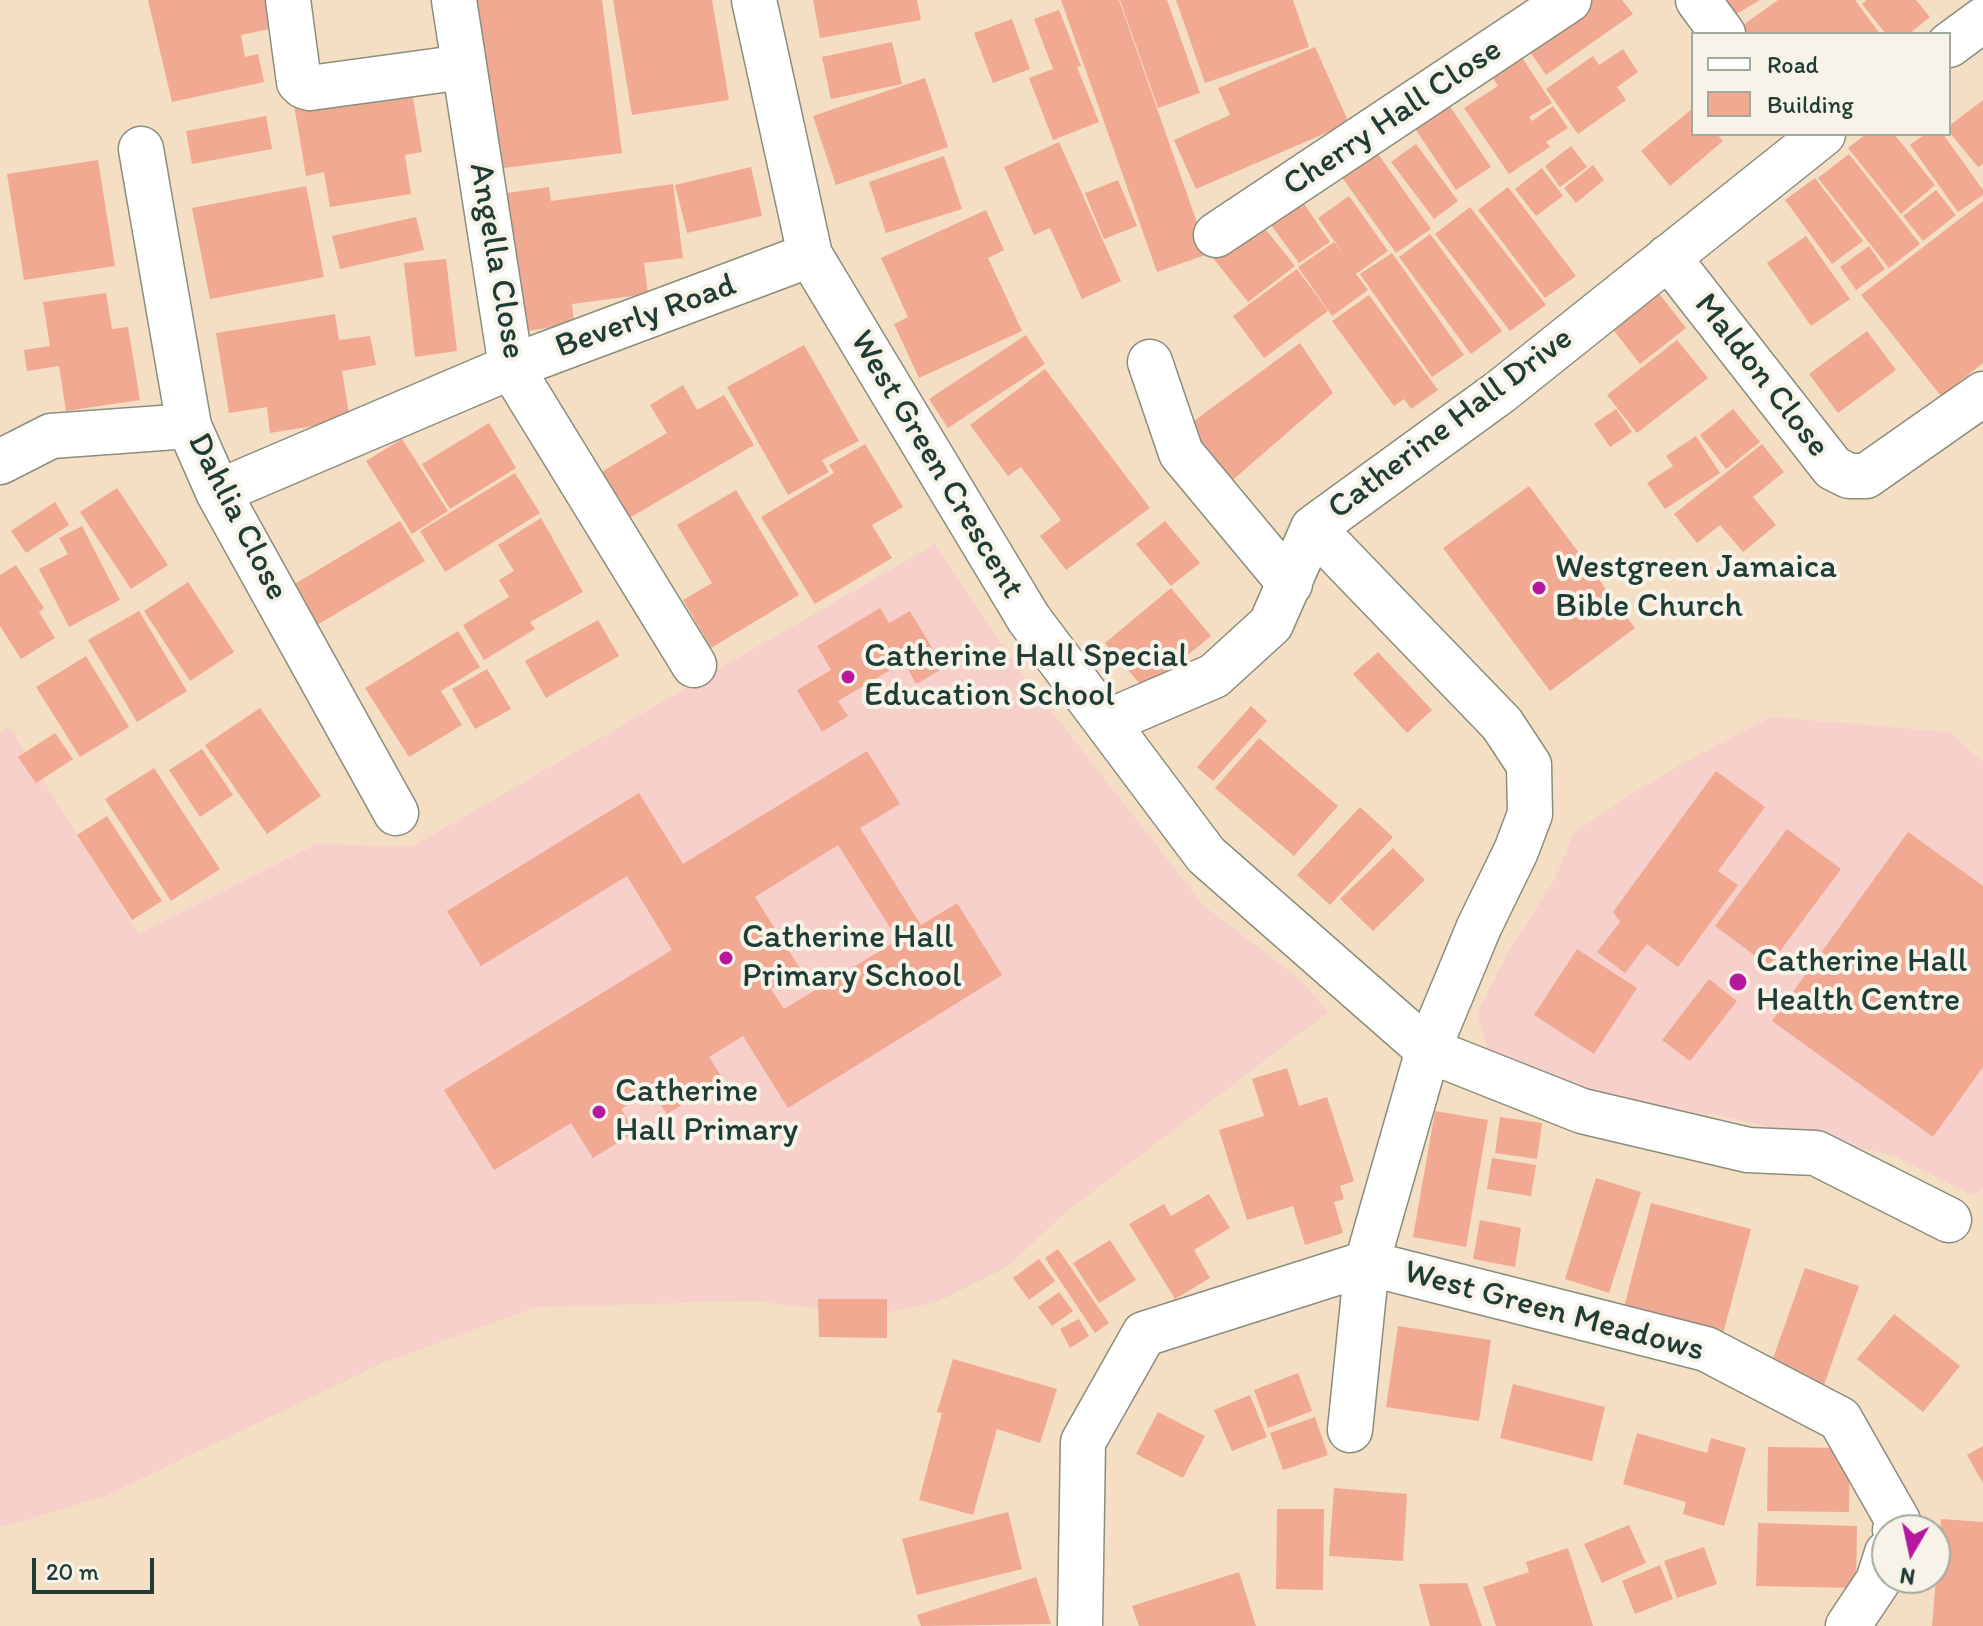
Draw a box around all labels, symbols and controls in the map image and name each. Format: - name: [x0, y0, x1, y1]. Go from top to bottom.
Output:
- street label: Cherry Hall Close: [1276, 30, 1510, 206]
- legend: [1691, 32, 1951, 136]
- text: Road: [1767, 50, 1819, 79]
- text: Building: [1767, 90, 1854, 119]
- street label: Angella Close: [459, 160, 533, 362]
- street label: Beverly Road: [550, 265, 742, 369]
- street label: Maldon Close: [1684, 286, 1838, 466]
- street label: Catherine Hall Drive: [1321, 319, 1581, 529]
- street label: West Green Crescent: [840, 324, 1032, 606]
- street label: Dahlia Close: [177, 427, 297, 607]
- place label: Westgreen Jamaica Bible Church: [1555, 548, 1837, 628]
- marker: Westgreen Jamaica Bible Church: [1530, 579, 1548, 597]
- place label: Catherine Hall Special Education School: [864, 637, 1188, 716]
- marker: Catherine Hall Special Education School: [839, 668, 857, 686]
- place label: Catherine Hall Primary School: [742, 918, 962, 998]
- place label: Catherine Hall Health Centre: [1756, 942, 1967, 1022]
- marker: Catherine Hall Primary School: [717, 949, 735, 967]
- marker: Catherine Hall Health Centre: [1727, 971, 1749, 993]
- place label: Catherine Hall Primary: [615, 1072, 798, 1152]
- marker: Catherine Hall Primary: [590, 1103, 608, 1121]
- street label: West Green Meadows: [1400, 1252, 1708, 1372]
- north arrow: [1871, 1514, 1951, 1594]
- scale bar: [36, 1542, 158, 1592]
- text: 20 m: [46, 1557, 99, 1586]
- text: N: [1898, 1562, 1917, 1591]

